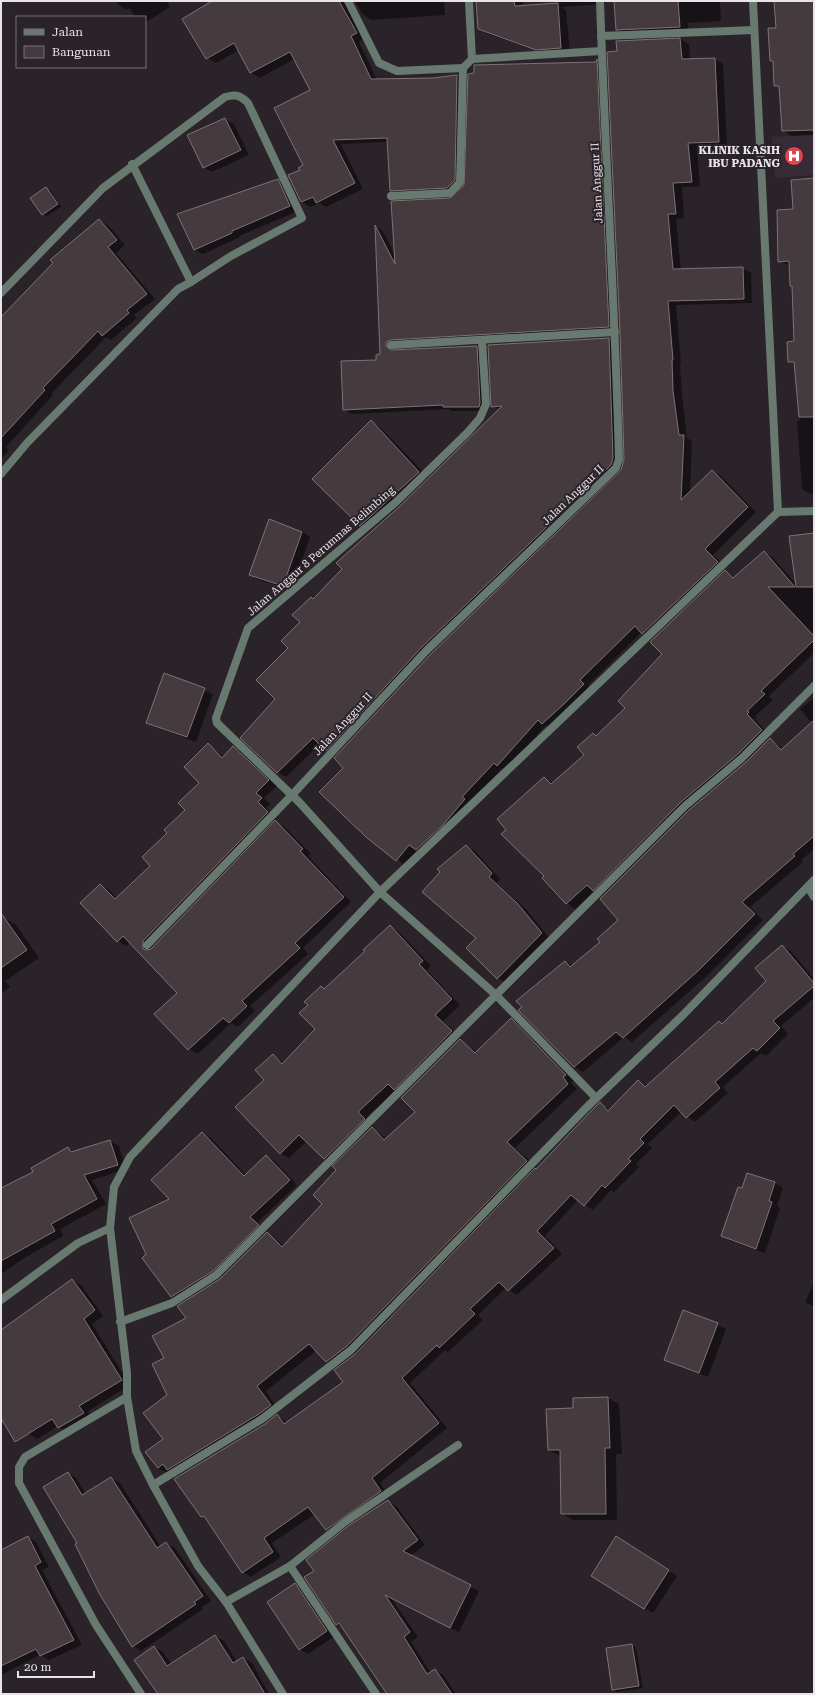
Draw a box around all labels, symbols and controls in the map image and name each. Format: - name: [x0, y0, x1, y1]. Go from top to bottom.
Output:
- legend: [16, 16, 146, 68]
- text: Jalan: [52, 25, 83, 39]
- text: Bangunan: [52, 45, 111, 59]
- street label: Jalan Anggur II: [588, 142, 606, 224]
- place label: KLINIK KASIH IBU PADANG: [698, 144, 781, 170]
- hospital icon: KLINIK KASIH IBU PADANG: [783, 145, 805, 167]
- street label: Jalan Anggur II: [539, 462, 607, 528]
- street label: Jalan Anggur 8 Perumnas Belimbing: [245, 483, 398, 619]
- street label: Jalan Anggur II: [311, 690, 375, 758]
- scale bar: [18, 1653, 94, 1679]
- text: 20 m: [24, 1660, 51, 1674]

